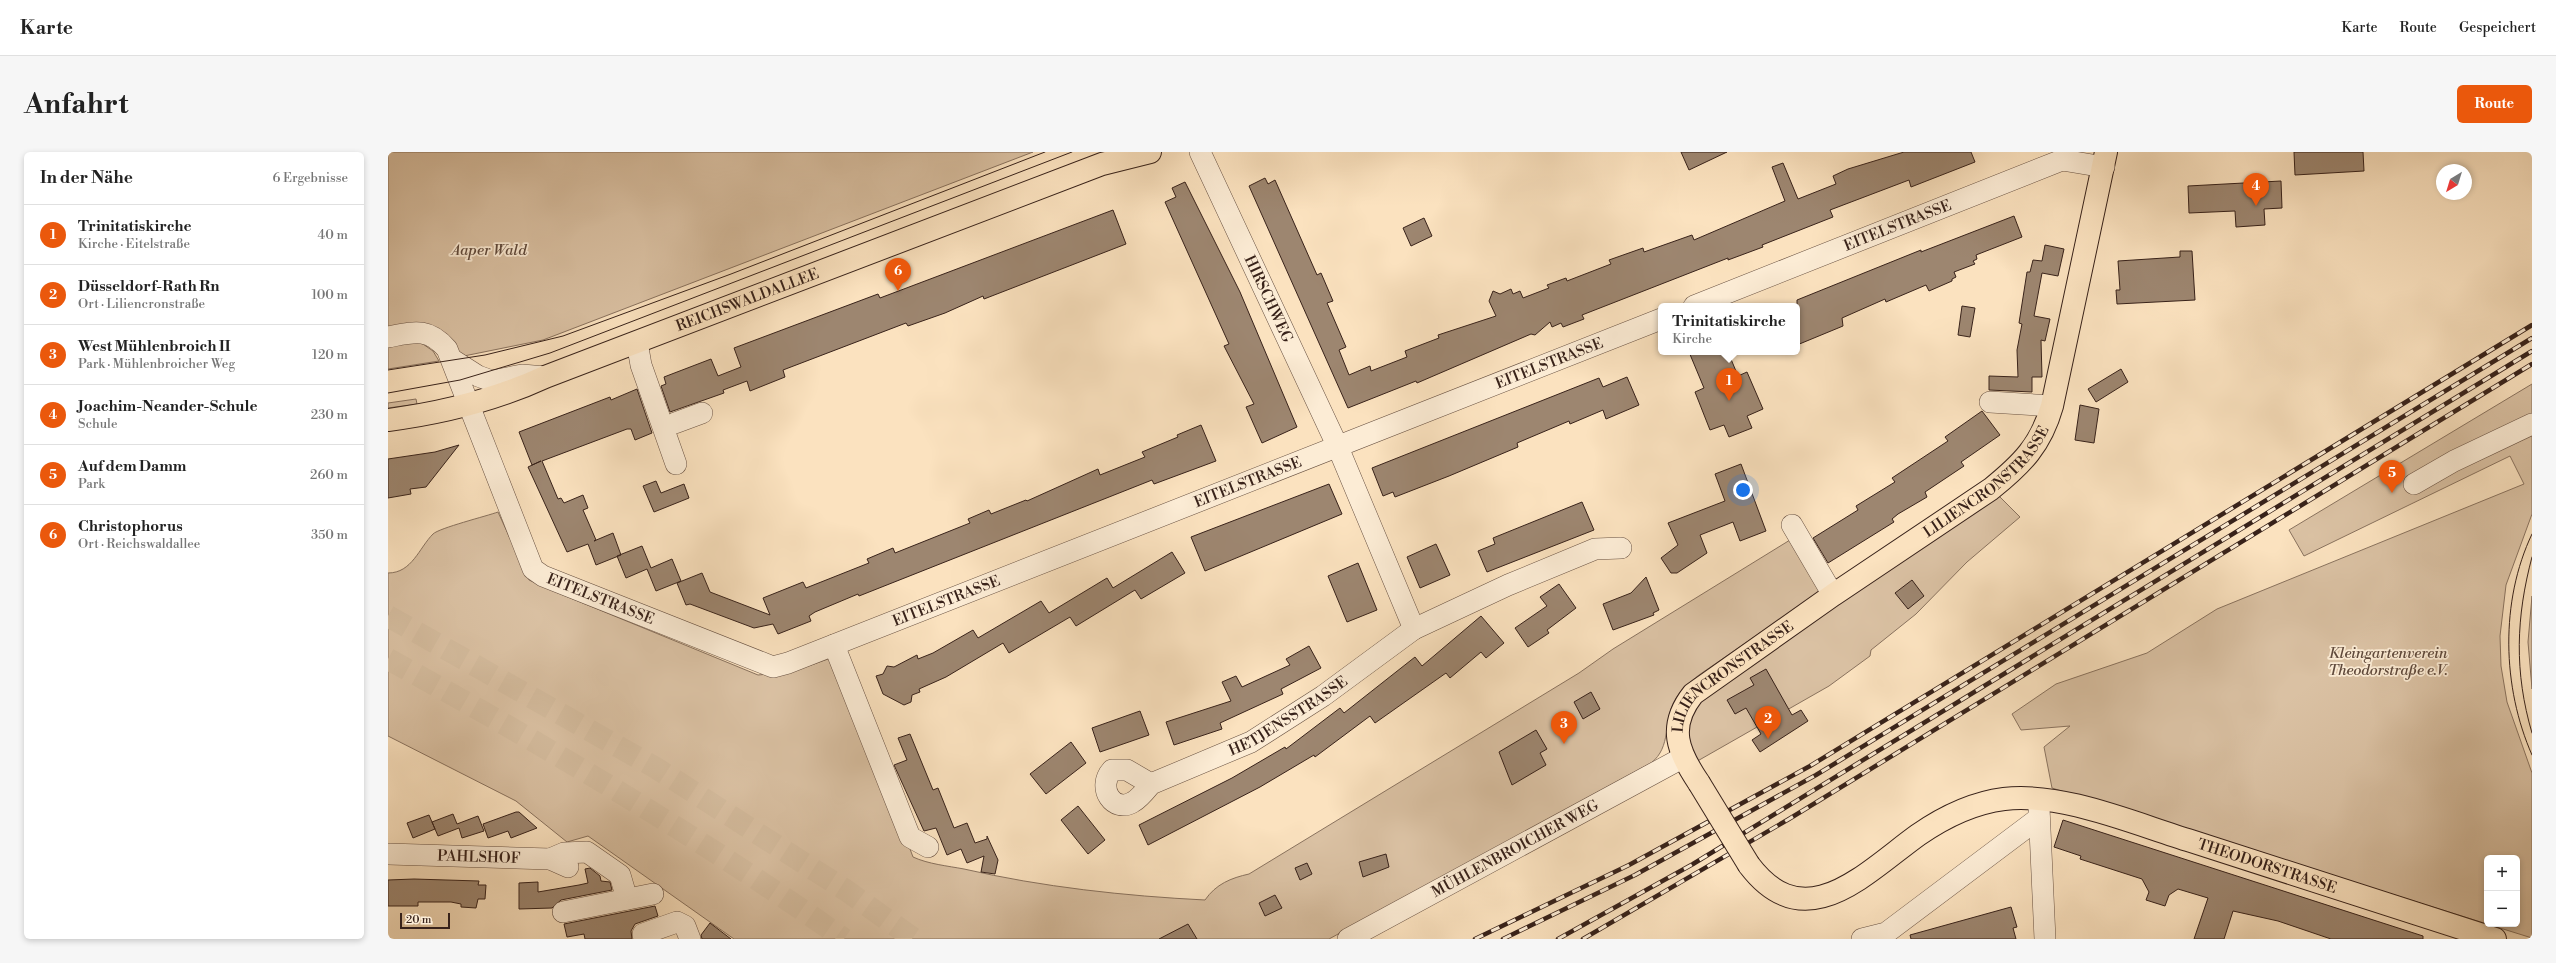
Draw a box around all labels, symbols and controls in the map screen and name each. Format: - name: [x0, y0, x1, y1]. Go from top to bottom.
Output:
- text: Karte: [20, 16, 73, 40]
- text: Karte: [2341, 19, 2378, 37]
- text: Route: [2400, 19, 2437, 37]
- text: Gespeichert: [2459, 19, 2536, 37]
- button: Route: [2457, 85, 2532, 123]
- text: Anfahrt: [24, 87, 128, 122]
- north arrow: [2436, 164, 2472, 200]
- text: In der Nähe: [40, 167, 133, 189]
- text: 6 Ergebnisse: [272, 170, 348, 186]
- pin: 4: [2243, 173, 2269, 206]
- street label: EITELSTRASSE: [1841, 195, 1954, 255]
- text: Trinitatiskirche: [78, 217, 192, 236]
- text: 1: [50, 227, 56, 243]
- text: 40 m: [318, 227, 348, 243]
- text: Kirche · Eitelstraße: [78, 236, 190, 252]
- park label: Aaper Wald: [449, 241, 527, 260]
- street label: HIRSCHWEG: [1240, 252, 1297, 345]
- pin: 6: [885, 258, 911, 291]
- street label: REICHSWALDALLEE: [673, 264, 821, 336]
- text: Düsseldorf-Rath Rn: [78, 277, 220, 296]
- text: 2: [49, 287, 57, 303]
- text: 100 m: [312, 287, 348, 303]
- text: Ort · Liliencronstraße: [78, 296, 205, 312]
- popup: [1658, 303, 1800, 355]
- text: Trinitatiskirche: [1672, 312, 1786, 331]
- text: Kirche: [1672, 331, 1712, 347]
- street label: EITELSTRASSE: [1493, 333, 1606, 393]
- text: West Mühlenbroich II: [78, 337, 230, 356]
- text: 3: [49, 347, 57, 363]
- text: 120 m: [312, 347, 348, 363]
- text: Park · Mühlenbroicher Weg: [78, 356, 235, 372]
- pin: 1: [1716, 368, 1742, 401]
- text: Joachim-Neander-Schule: [78, 397, 258, 416]
- text: 4: [49, 407, 57, 423]
- text: 230 m: [311, 407, 348, 423]
- text: Schule: [78, 416, 118, 432]
- street label: LILIENCRONSTRASSE: [1919, 423, 2053, 541]
- street label: EITELSTRASSE: [1191, 452, 1304, 512]
- text: Auf dem Damm: [78, 457, 186, 476]
- pin: 5: [2379, 460, 2405, 493]
- text: 5: [49, 467, 57, 483]
- text: 260 m: [310, 467, 348, 483]
- text: Park: [78, 476, 105, 492]
- your location: [1733, 480, 1753, 500]
- text: Christophorus: [78, 517, 183, 536]
- text: 6: [49, 527, 57, 543]
- text: 350 m: [311, 527, 348, 543]
- text: Ort · Reichswaldallee: [78, 536, 200, 552]
- street label: EITELSTRASSE: [544, 569, 657, 629]
- street label: EITELSTRASSE: [890, 571, 1003, 630]
- street label: LILIENCRONSTRASSE: [1668, 617, 1797, 733]
- park label: Kleingartenverein Theodorstraße e.V.: [2328, 644, 2449, 680]
- street label: HETJENSSTRASSE: [1226, 672, 1351, 760]
- pin: 2: [1755, 706, 1781, 739]
- pin: 3: [1551, 711, 1577, 744]
- street label: MÜHLENBROICHER WEG: [1428, 795, 1602, 901]
- street label: THEODORSTRASSE: [2195, 834, 2339, 897]
- street label: PAHLSHOF: [437, 846, 521, 868]
- map controls: [2484, 855, 2520, 927]
- button: +: [2484, 855, 2520, 891]
- button: −: [2484, 891, 2520, 927]
- scale bar: [400, 911, 450, 930]
- text: 20 m: [406, 913, 431, 927]

